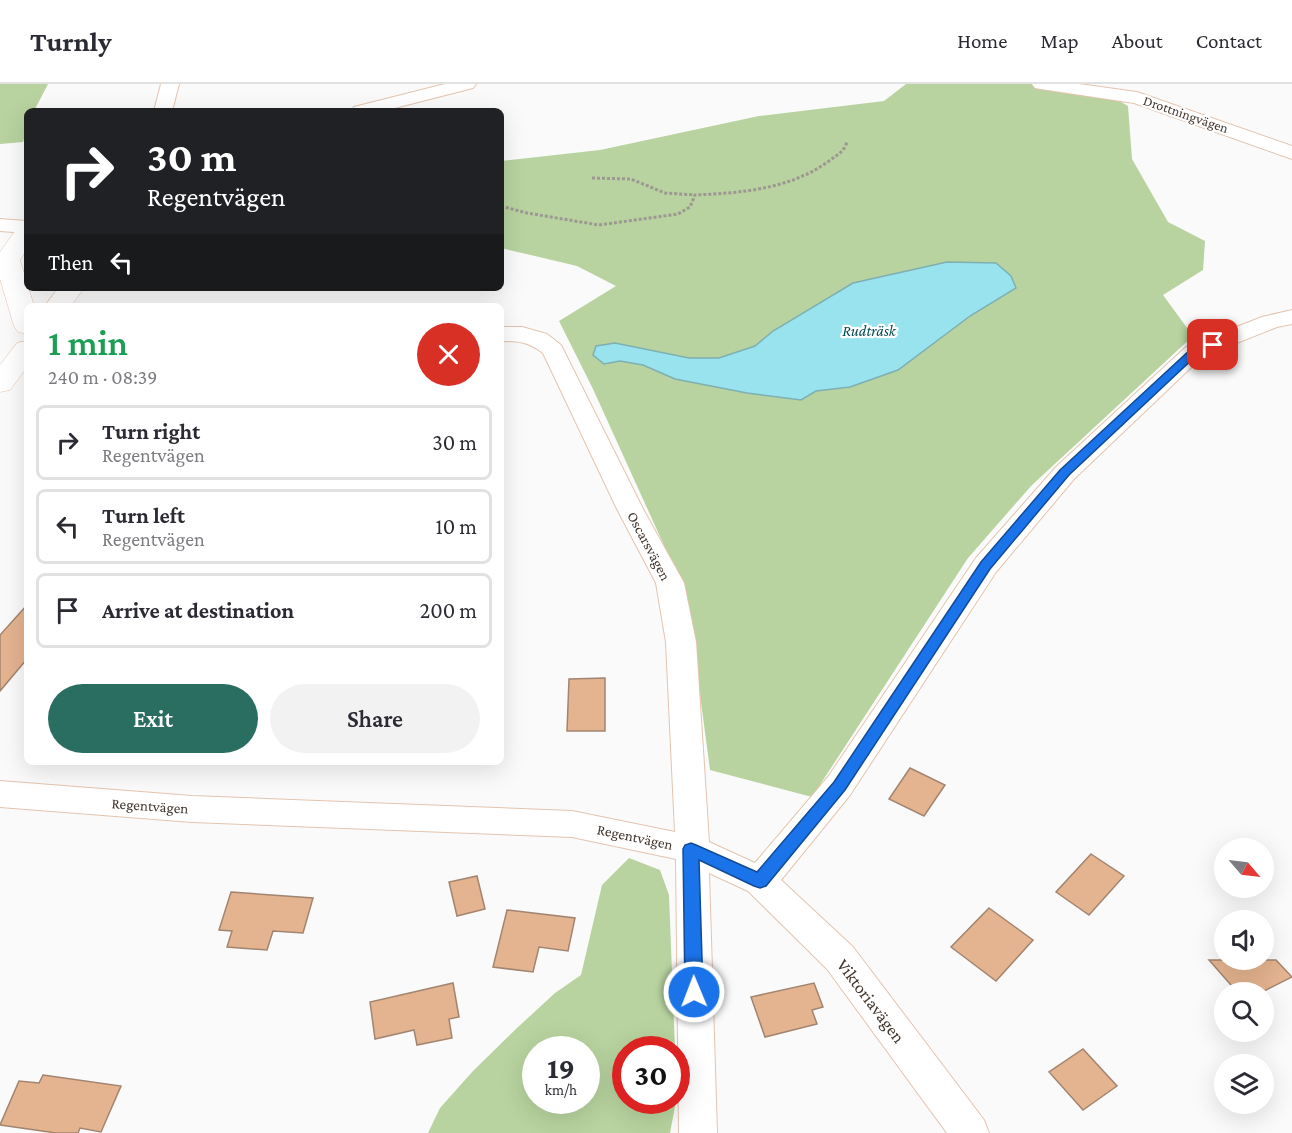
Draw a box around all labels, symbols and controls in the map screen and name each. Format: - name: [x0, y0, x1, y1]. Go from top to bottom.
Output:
- text: Turnly: [30, 26, 112, 57]
- text: Home: [957, 29, 1007, 53]
- text: Map: [1040, 29, 1079, 53]
- text: About: [1112, 29, 1163, 53]
- text: Contact: [1196, 29, 1262, 53]
- street label: Drottningvägen: [1141, 92, 1231, 136]
- icon: right: [48, 132, 126, 210]
- text: 30 m: [147, 133, 237, 180]
- text: Regentvägen: [147, 182, 286, 212]
- icon: left: [105, 246, 138, 279]
- text: Then: [48, 250, 93, 275]
- pin: [1187, 319, 1238, 370]
- water label: Rudträsk: [842, 322, 897, 339]
- text: 1 min: [48, 323, 128, 363]
- button: close: [417, 323, 480, 386]
- icon: arrive: [1196, 328, 1229, 361]
- text: 240 m · 08:39: [48, 366, 157, 388]
- text: Turn right: [102, 419, 200, 444]
- icon: right: [51, 426, 84, 459]
- text: 30 m: [432, 430, 477, 455]
- text: Regentvägen: [102, 444, 205, 466]
- text: Turn left: [102, 503, 185, 528]
- street label: Oscarsvägen: [623, 509, 674, 584]
- icon: left: [51, 510, 84, 543]
- text: 10 m: [435, 514, 477, 539]
- text: Regentvägen: [102, 528, 205, 550]
- icon: arrive: [51, 594, 84, 627]
- text: Arrive at destination: [102, 598, 294, 623]
- text: 200 m: [420, 598, 477, 623]
- button: Exit: [48, 684, 258, 753]
- button: Share: [270, 684, 480, 753]
- street label: Regentvägen: [111, 795, 189, 818]
- street label: Regentvägen: [595, 821, 674, 854]
- north arrow: [1214, 838, 1274, 898]
- map controls: [1214, 838, 1274, 1114]
- button: sound: [1214, 910, 1274, 970]
- street label: Viktoriavägen: [833, 955, 909, 1047]
- position arrow: [662, 960, 726, 1024]
- button: search: [1214, 982, 1274, 1042]
- speed limit sign: 30: [612, 1036, 690, 1114]
- text: 19: [547, 1051, 575, 1084]
- button: layers: [1214, 1054, 1274, 1114]
- text: km/h: [545, 1082, 577, 1098]

